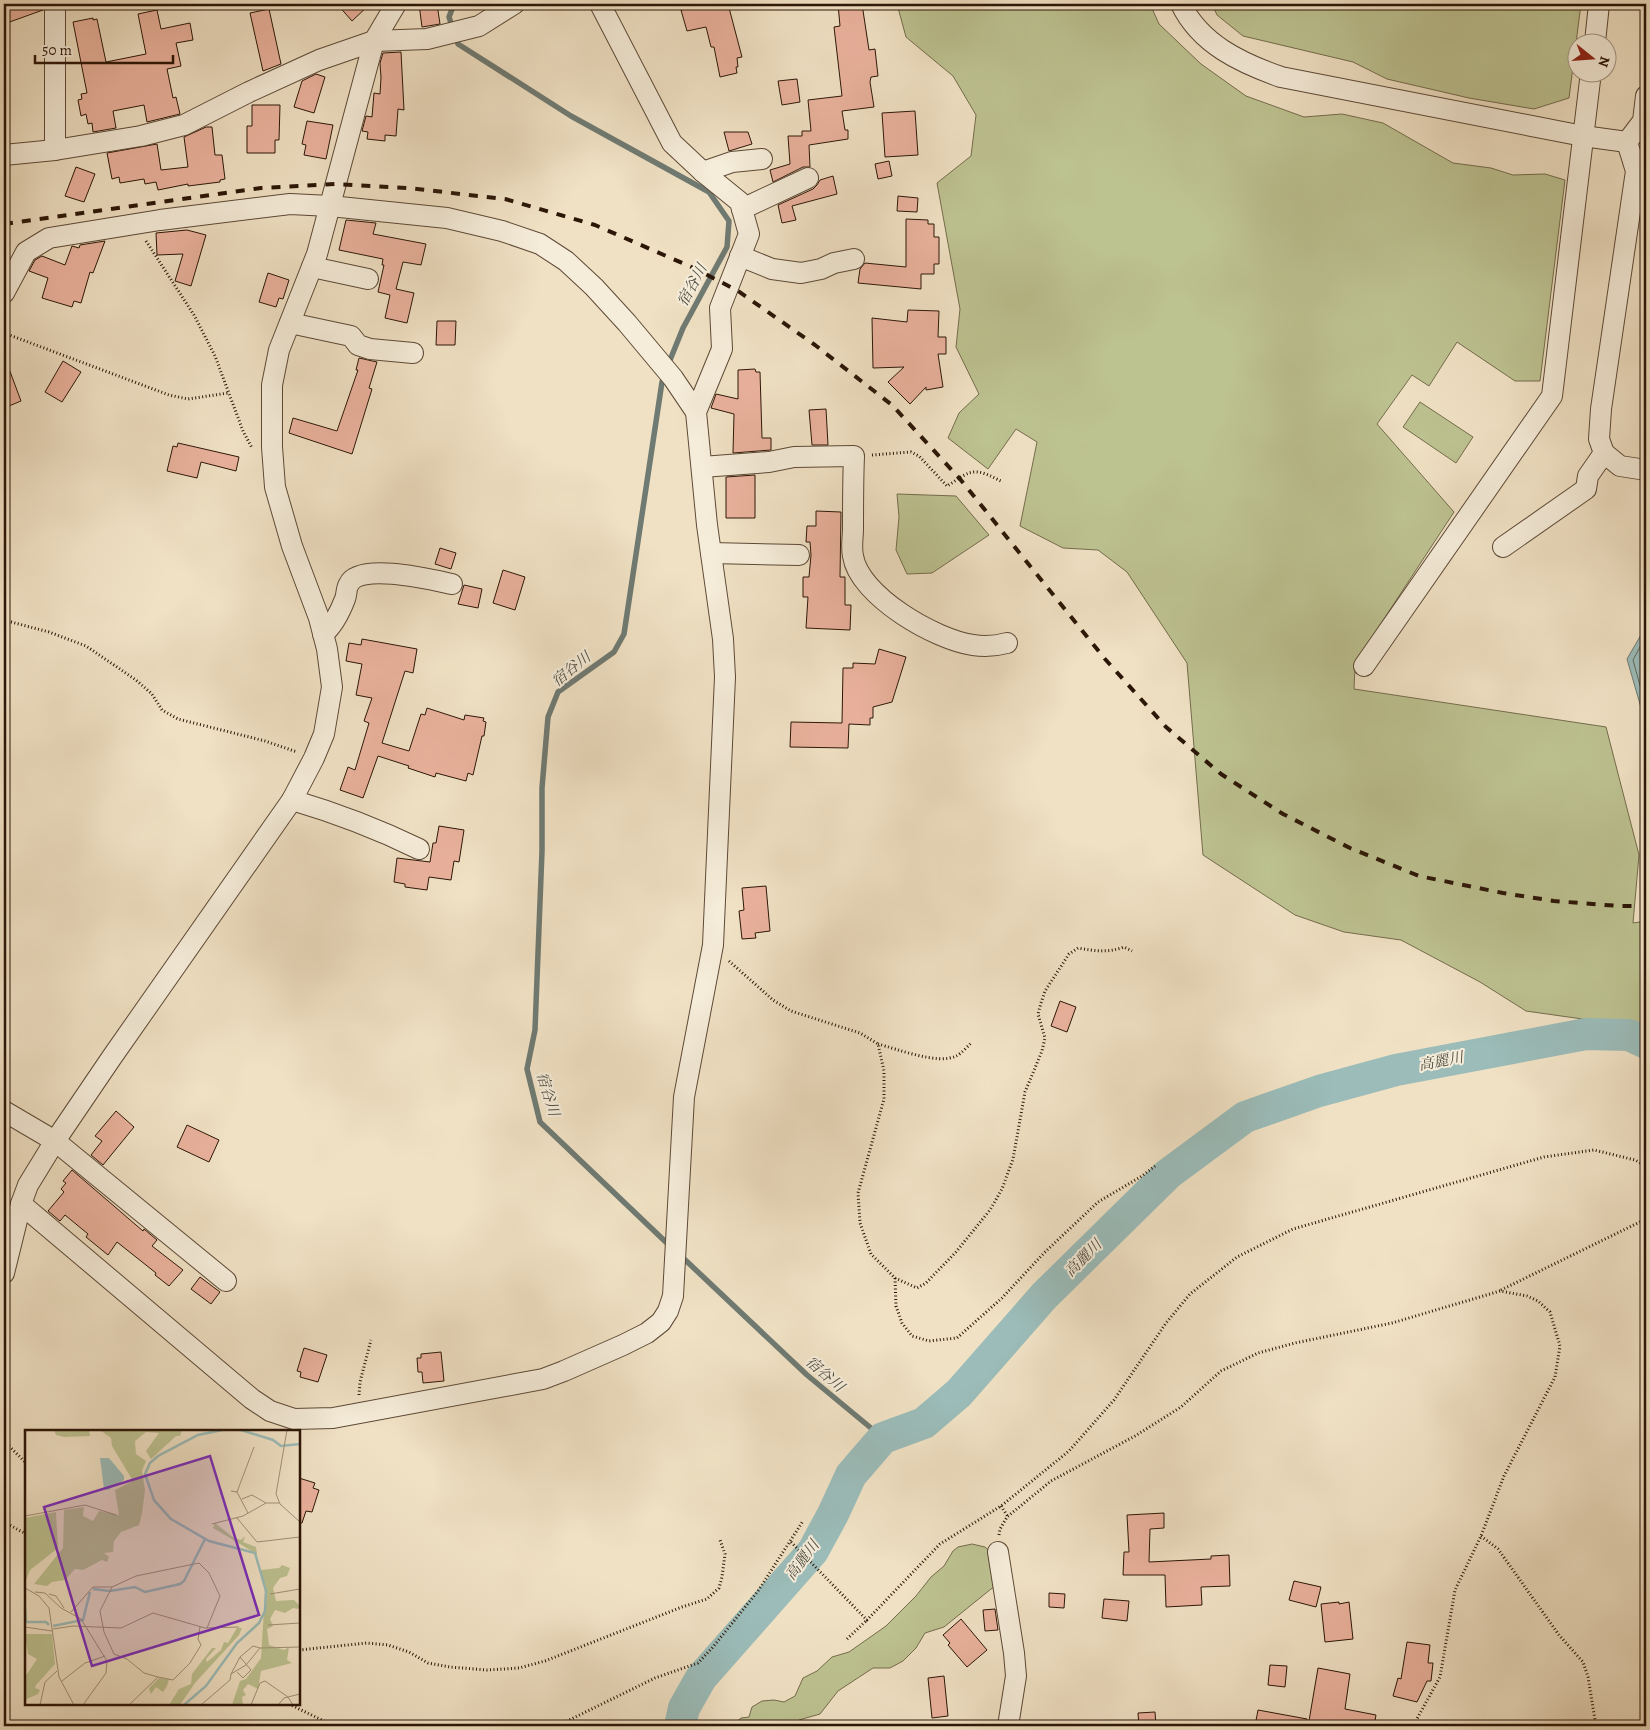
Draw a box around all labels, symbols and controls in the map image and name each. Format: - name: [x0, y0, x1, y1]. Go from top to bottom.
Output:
- scale bar: [35, 32, 172, 64]
- north arrow: [1568, 32, 1618, 82]
- text: 50 m: [42, 40, 72, 60]
- text: N: [1593, 54, 1615, 69]
- water label: 宿谷川: [673, 259, 712, 310]
- water label: 宿谷川: [547, 646, 596, 691]
- water label: 高麗川: [1417, 1047, 1467, 1075]
- water label: 宿谷川: [532, 1070, 565, 1120]
- water label: 高麗川: [1060, 1234, 1107, 1281]
- water label: 宿谷川: [801, 1352, 850, 1398]
- inset map: [25, 1430, 300, 1705]
- water label: 高麗川: [780, 1534, 825, 1584]

